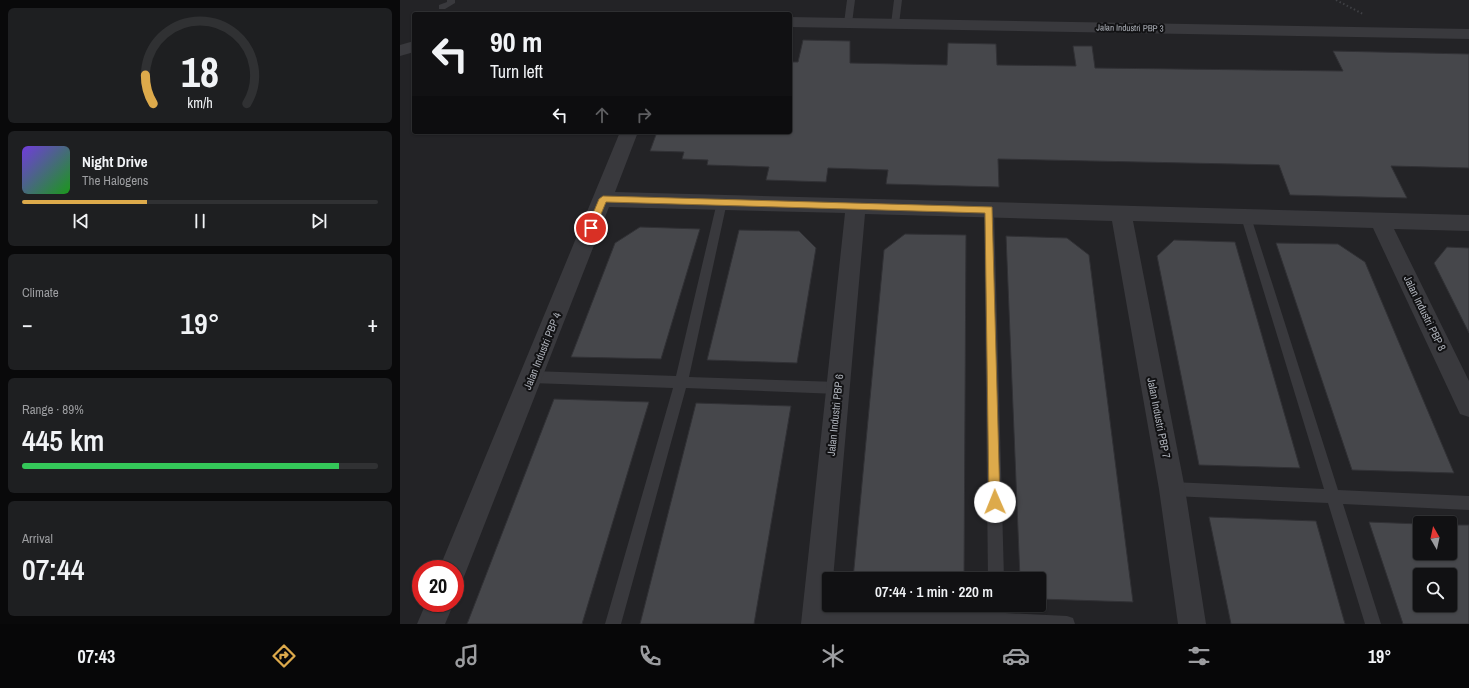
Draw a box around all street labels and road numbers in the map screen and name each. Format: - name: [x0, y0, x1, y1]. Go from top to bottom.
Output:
- street label: Jalan Industri PBP 3: [1096, 21, 1164, 35]
- street label: Jalan Industri PBP 8: [1401, 273, 1449, 353]
- street label: Jalan Industri PBP 4: [520, 310, 564, 392]
- street label: Jalan Industri PBP 6: [824, 373, 846, 457]
- street label: Jalan Industri PBP 7: [1144, 376, 1174, 460]

